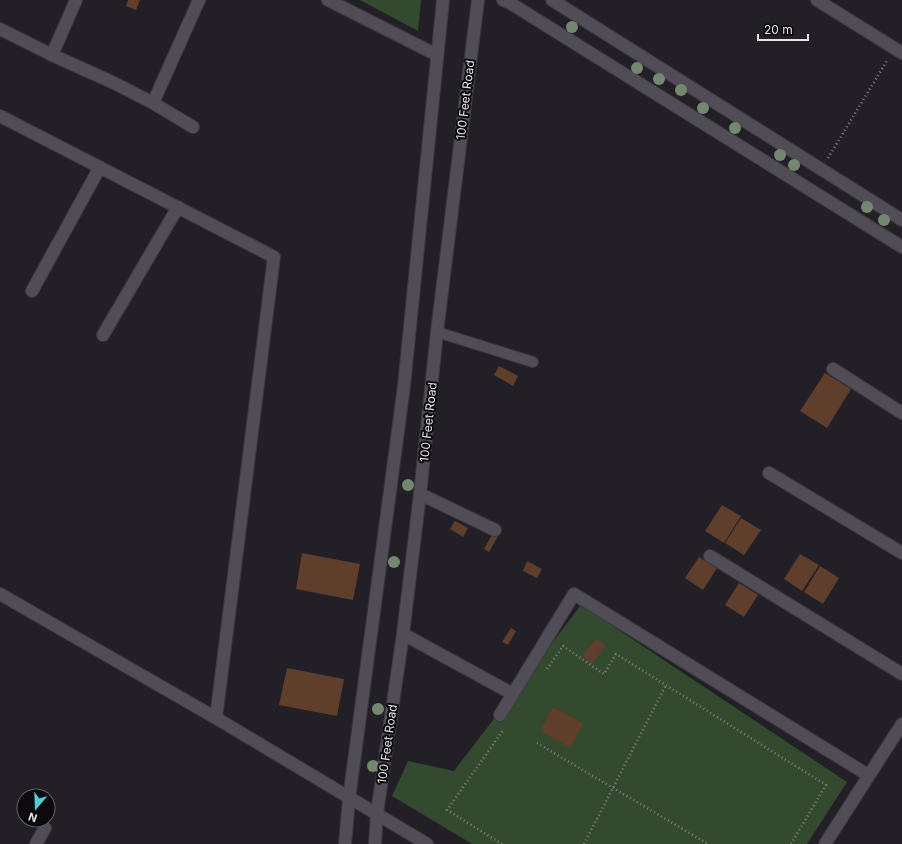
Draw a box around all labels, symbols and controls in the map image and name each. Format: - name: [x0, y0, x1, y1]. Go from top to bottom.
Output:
- scale bar: [758, 16, 808, 42]
- text: 20 m: [764, 22, 793, 37]
- street label: 100 Feet Road: [453, 59, 477, 141]
- street label: 100 Feet Road: [416, 381, 440, 463]
- street label: 100 Feet Road: [374, 703, 400, 785]
- north arrow: [16, 788, 56, 828]
- text: N: [26, 809, 39, 825]

